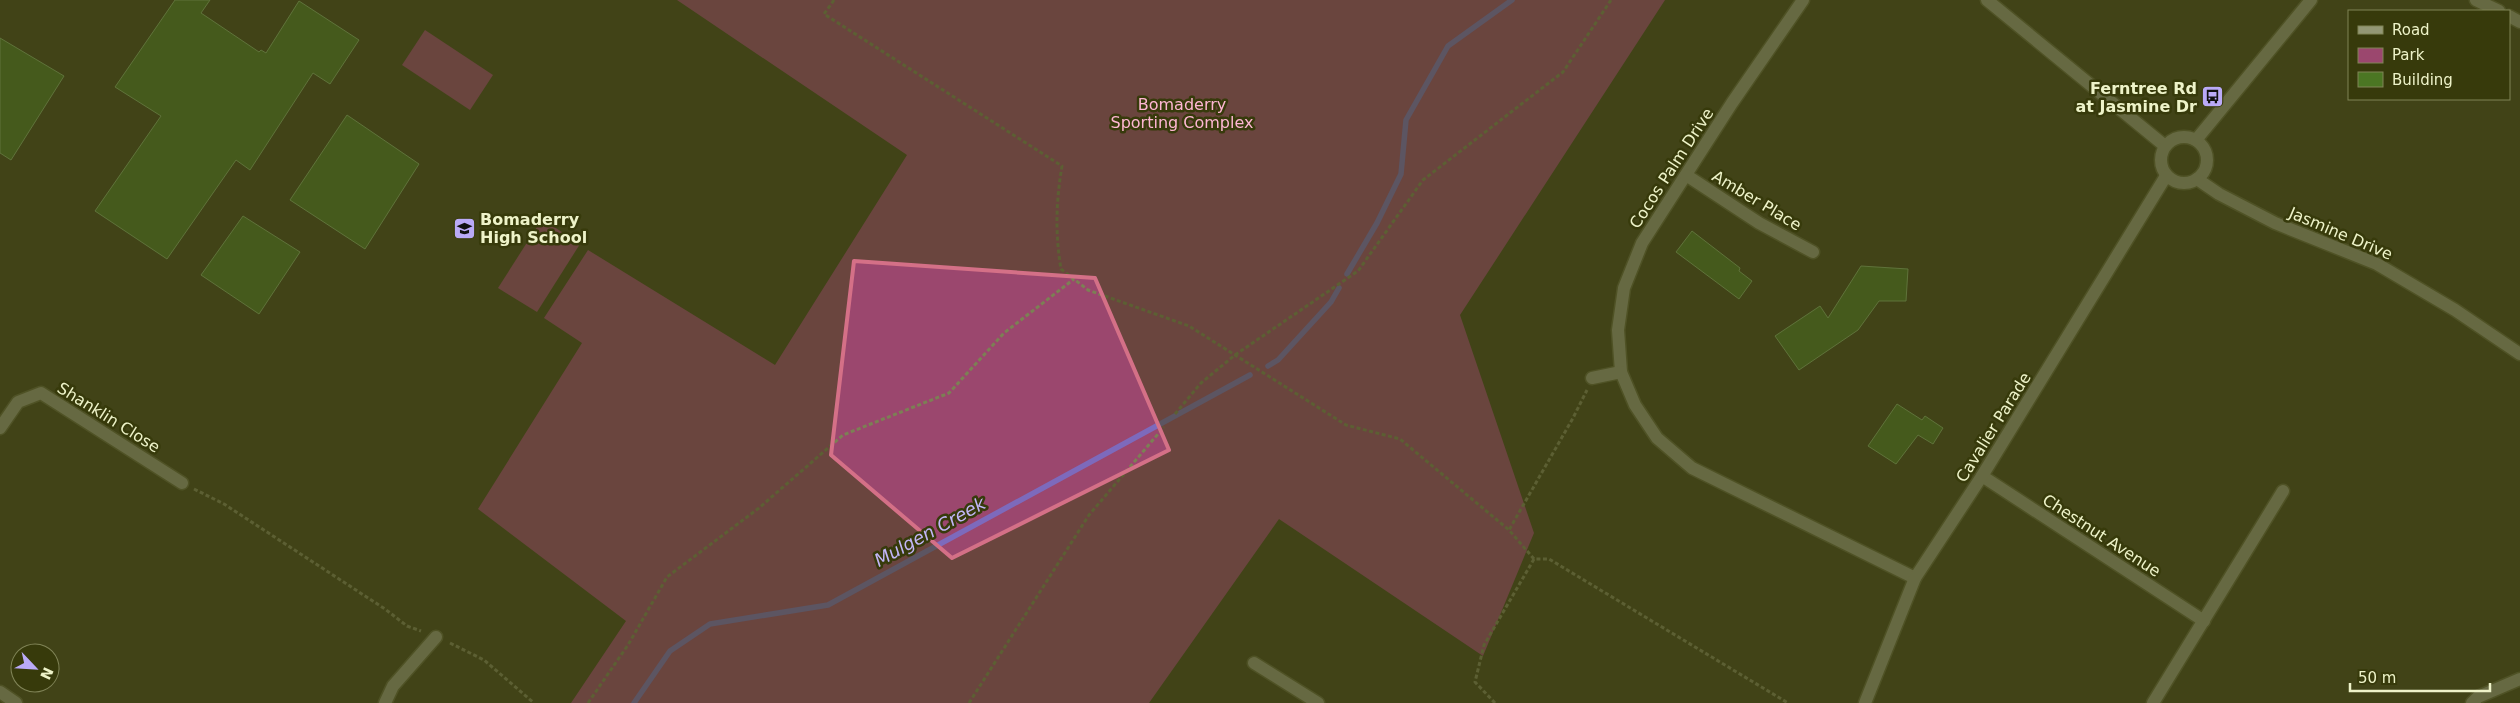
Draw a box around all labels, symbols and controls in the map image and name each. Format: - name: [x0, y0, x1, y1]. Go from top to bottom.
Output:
- legend: [2348, 10, 2510, 100]
- text: Road: [2392, 21, 2430, 39]
- text: Park: [2392, 46, 2425, 64]
- text: Building: [2392, 71, 2453, 89]
- place label: Ferntree Rd at Jasmine Dr: [2076, 79, 2197, 116]
- bus stop icon: Ferntree Rd at Jasmine Dr: [2201, 85, 2225, 109]
- park label: Bomaderry Sporting Complex: [1111, 95, 1253, 132]
- street label: Cocos Palm Drive: [1625, 105, 1717, 232]
- street label: Amber Place: [1709, 166, 1805, 235]
- street label: Jasmine Drive: [2285, 203, 2395, 264]
- place label: Bomaderry High School: [480, 210, 587, 247]
- school or university icon: Bomaderry High School: [452, 216, 476, 240]
- street label: Cavalier Parade: [1952, 369, 2035, 486]
- street label: Shanklin Close: [54, 378, 163, 457]
- street label: Chestnut Avenue: [2039, 490, 2164, 581]
- water label: Mulgen Creek: [870, 492, 990, 571]
- north arrow: [10, 643, 60, 693]
- scale bar: [2350, 660, 2490, 692]
- text: N: [37, 665, 57, 682]
- text: 50 m: [2358, 669, 2396, 687]

